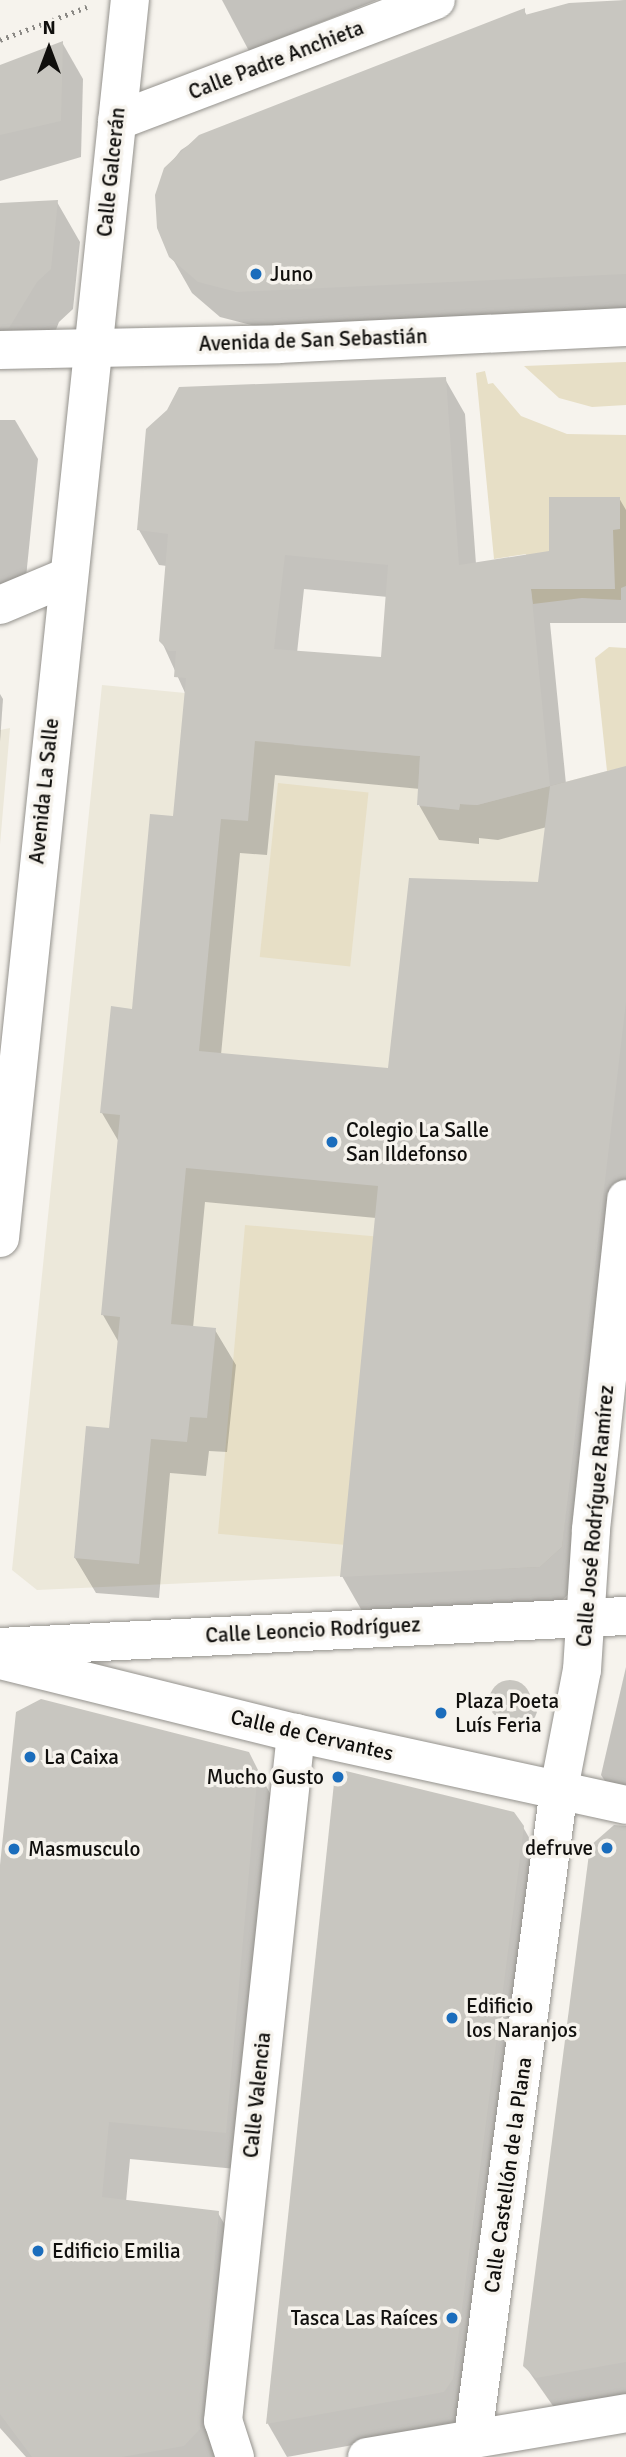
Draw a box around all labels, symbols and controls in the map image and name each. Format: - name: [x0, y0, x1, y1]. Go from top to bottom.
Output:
- north arrow: [14, 14, 84, 84]
- street label: Calle Padre Anchieta: [185, 15, 367, 105]
- text: N: [42, 16, 56, 40]
- street label: Calle Galcerán: [92, 106, 130, 238]
- place label: Juno: [270, 261, 313, 287]
- marker: Juno: [248, 266, 264, 282]
- street label: Avenida de San Sebastián: [198, 323, 428, 357]
- street label: Avenida La Salle: [24, 717, 64, 865]
- place label: Colegio La Salle San Ildefonso: [346, 1117, 489, 1167]
- marker: Colegio La Salle San Ildefonso: [324, 1134, 340, 1150]
- street label: Calle José Rodríguez Ramírez: [571, 1384, 619, 1648]
- street label: Calle Leoncio Rodríguez: [205, 1612, 421, 1648]
- place label: Plaza Poeta Luís Feria: [455, 1688, 559, 1738]
- street label: Calle de Cervantes: [228, 1704, 396, 1766]
- marker: Plaza Poeta Luís Feria: [433, 1705, 449, 1721]
- place label: La Caixa: [44, 1744, 119, 1770]
- marker: La Caixa: [22, 1749, 38, 1765]
- place label: Mucho Gusto: [206, 1764, 324, 1790]
- marker: Mucho Gusto: [330, 1769, 346, 1785]
- place label: defruve: [525, 1835, 593, 1861]
- place label: Masmusculo: [28, 1836, 140, 1862]
- marker: defruve: [599, 1840, 615, 1856]
- marker: Masmusculo: [6, 1841, 22, 1857]
- place label: Edificio los Naranjos: [466, 1993, 577, 2043]
- marker: Edificio los Naranjos: [444, 2010, 460, 2026]
- street label: Calle Valencia: [238, 2031, 276, 2159]
- street label: Calle Castellón de la Plana: [479, 2056, 537, 2294]
- place label: Edificio Emilia: [52, 2238, 181, 2264]
- marker: Edificio Emilia: [30, 2243, 46, 2259]
- place label: Tasca Las Raíces: [291, 2305, 438, 2331]
- marker: Tasca Las Raíces: [444, 2310, 460, 2326]

